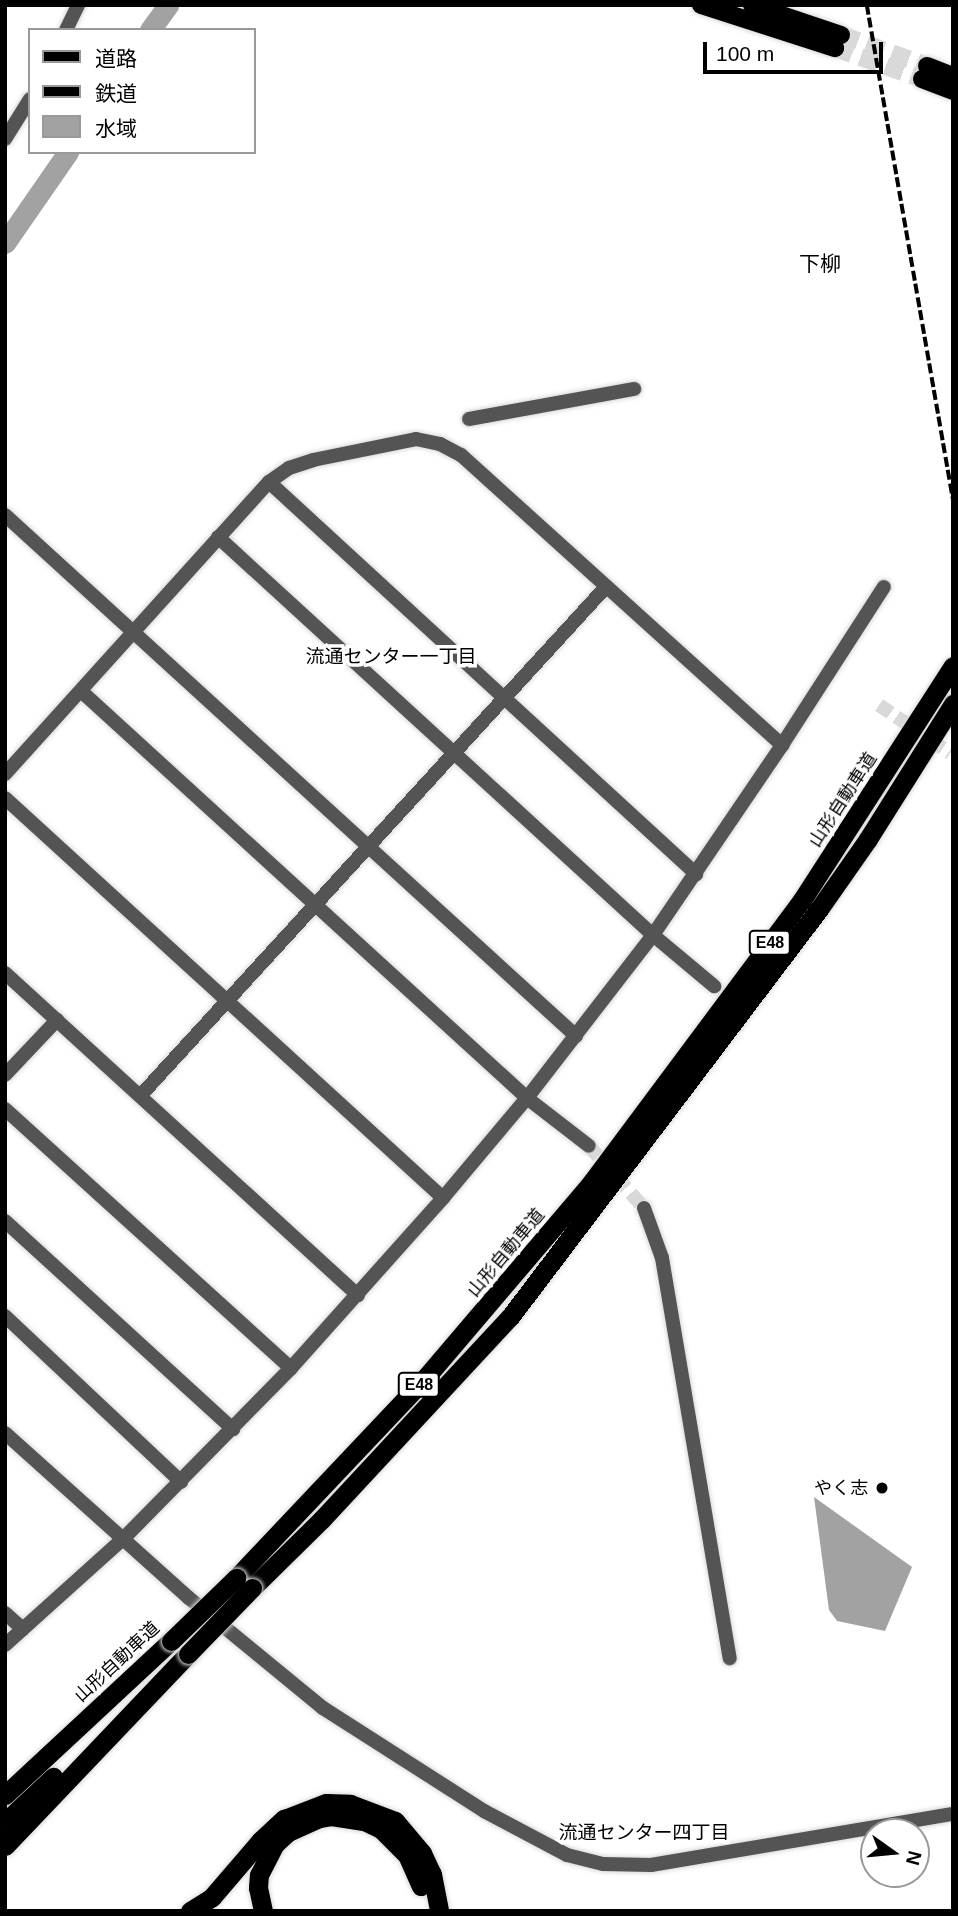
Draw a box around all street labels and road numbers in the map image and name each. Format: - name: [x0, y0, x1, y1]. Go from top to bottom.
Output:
- street label: 山形自動車道: [805, 749, 881, 851]
- road number: E48: [747, 931, 793, 956]
- street label: 山形自動車道: [463, 1205, 549, 1301]
- road number: E48: [396, 1372, 442, 1398]
- street label: 山形自動車道: [70, 1617, 164, 1707]

